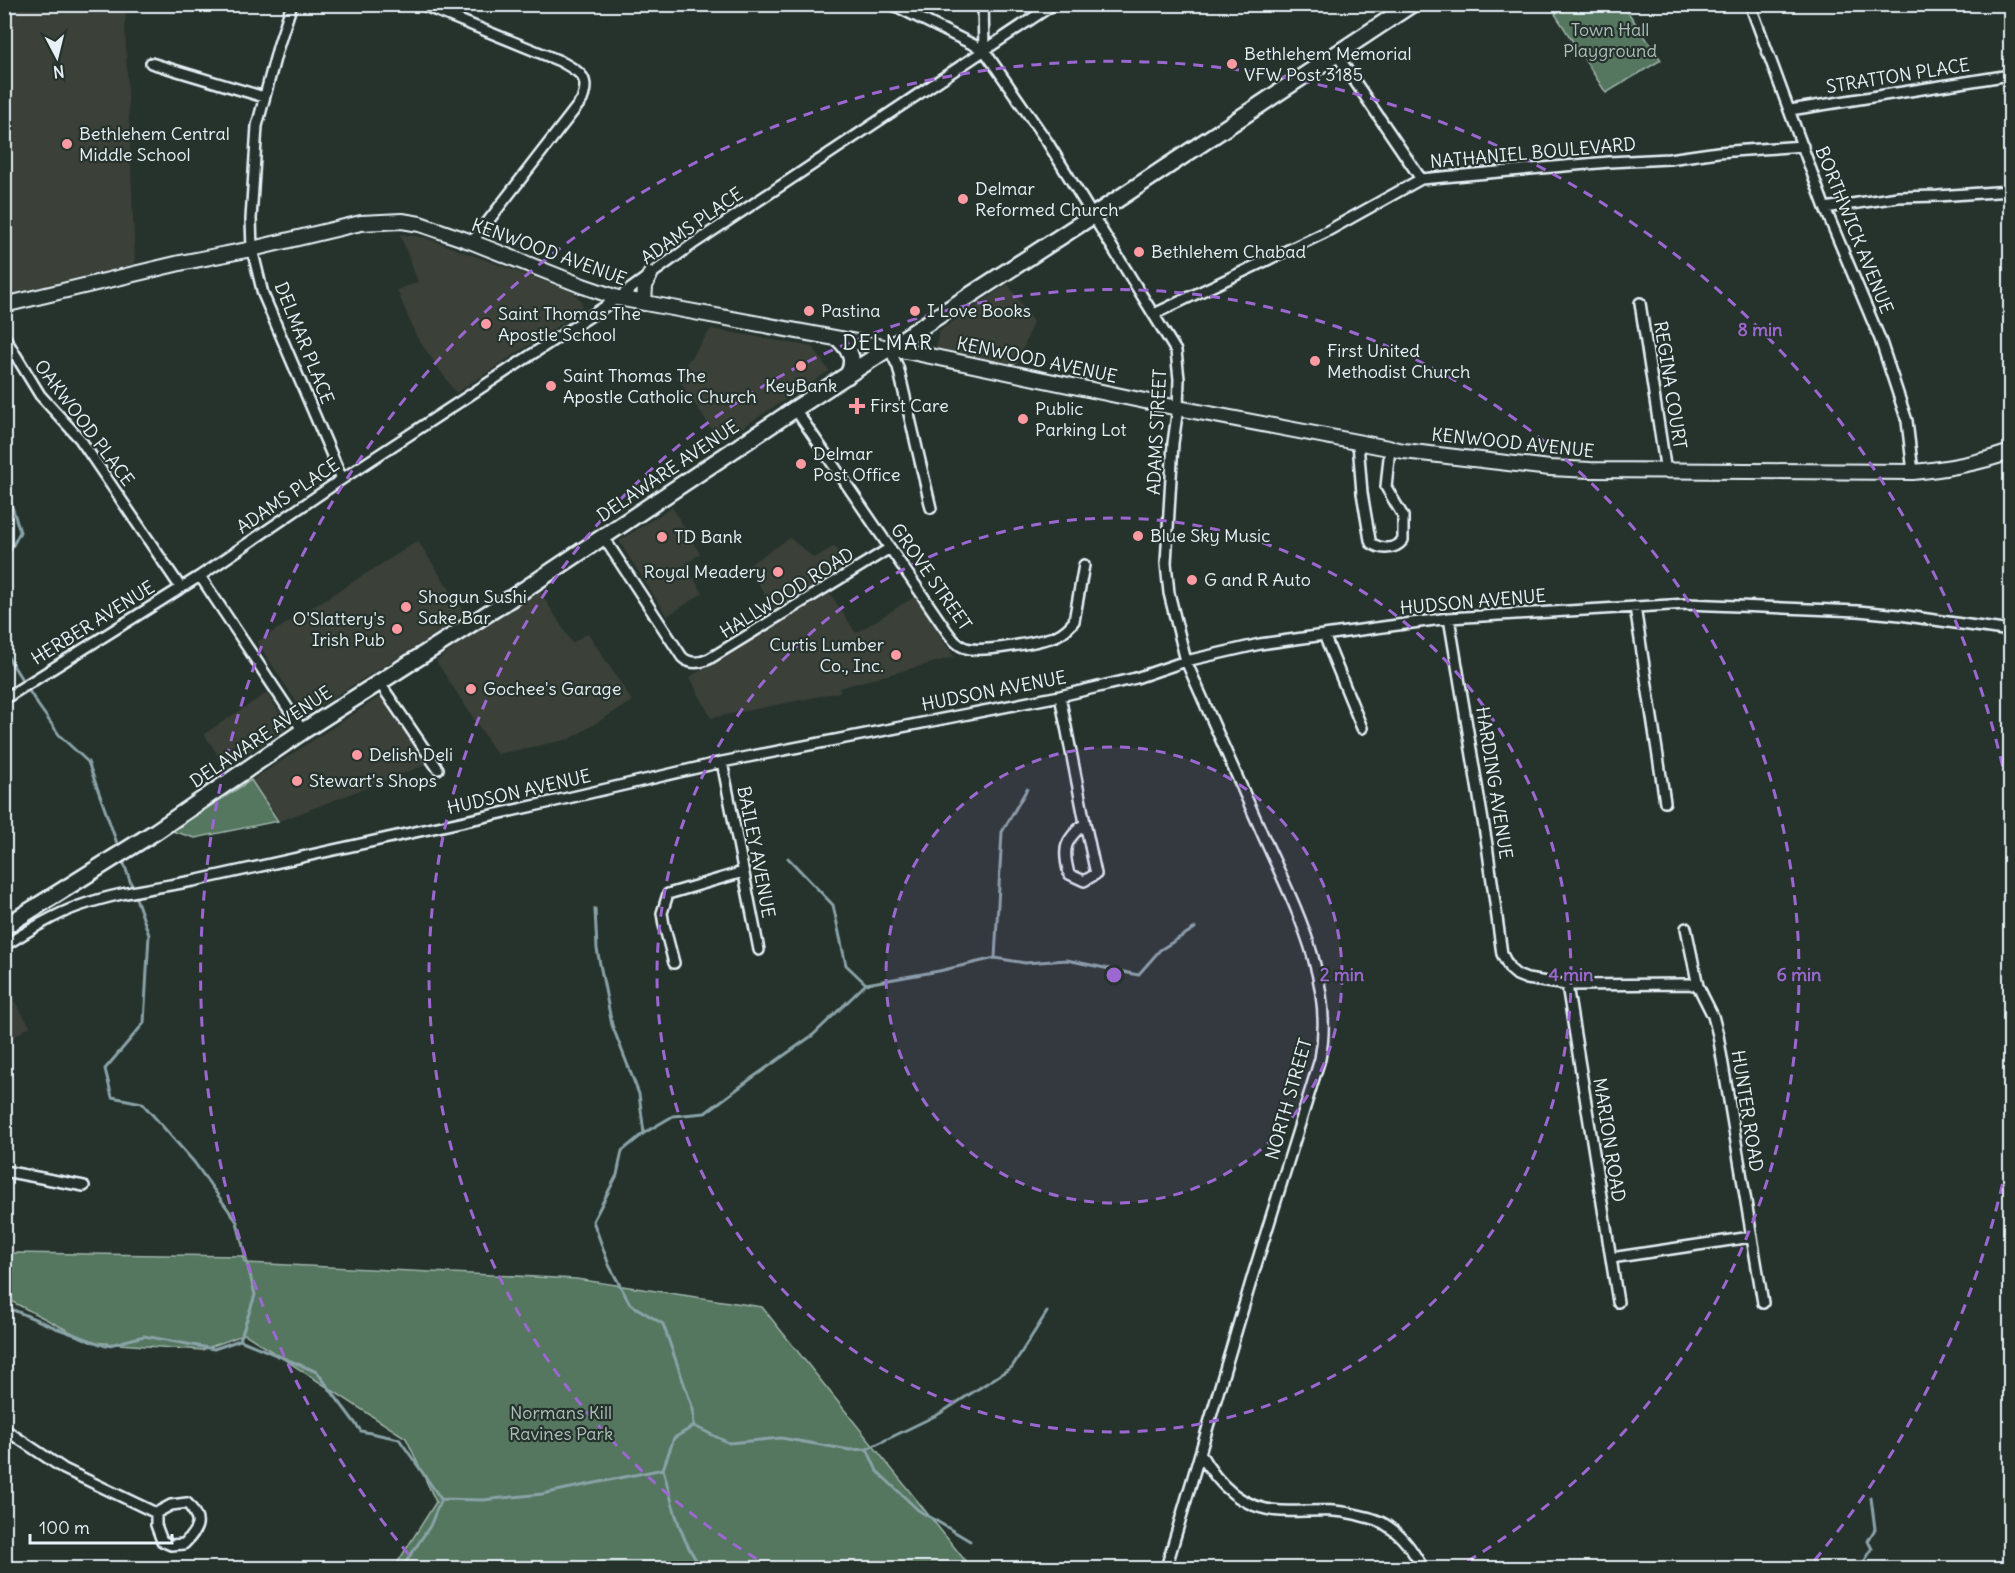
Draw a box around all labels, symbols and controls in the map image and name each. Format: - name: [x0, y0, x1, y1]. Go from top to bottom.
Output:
- park label: Town Hall Playground: [1563, 18, 1657, 62]
- north arrow: [27, 27, 87, 87]
- place label: Bethlehem Memorial VFW Post 3185: [1244, 42, 1412, 86]
- street label: STRATTON PLACE: [1825, 53, 1971, 98]
- marker: Bethlehem Memorial VFW Post 3185: [1225, 57, 1239, 71]
- text: N: [52, 61, 66, 82]
- place label: Bethlehem Central Middle School: [79, 122, 230, 166]
- street label: NATHANIEL BOULEVARD: [1429, 132, 1637, 173]
- marker: Bethlehem Central Middle School: [60, 137, 74, 151]
- street label: BORTHWICK AVENUE: [1810, 143, 1899, 317]
- place label: Delmar Reformed Church: [975, 177, 1119, 221]
- street label: ADAMS PLACE: [636, 182, 747, 269]
- marker: Delmar Reformed Church: [956, 192, 970, 206]
- street label: KENWOOD AVENUE: [468, 213, 630, 290]
- place label: Bethlehem Chabad: [1151, 240, 1306, 263]
- marker: Bethlehem Chabad: [1132, 245, 1146, 259]
- street label: DELMAR PLACE: [270, 278, 339, 407]
- place label: Pastina: [821, 299, 881, 322]
- place label: I Love Books: [927, 299, 1031, 322]
- place label: Saint Thomas The Apostle School: [498, 302, 641, 346]
- marker: Pastina: [802, 304, 816, 318]
- marker: I Love Books: [908, 304, 922, 318]
- marker: Saint Thomas The Apostle School: [479, 317, 493, 331]
- text: 8 min: [1738, 318, 1783, 341]
- street label: REGINA COURT: [1649, 319, 1692, 450]
- district label: DELMAR: [842, 329, 934, 356]
- street label: KENWOOD AVENUE: [955, 331, 1119, 388]
- place label: First United Methodist Church: [1327, 339, 1470, 383]
- marker: First United Methodist Church: [1308, 354, 1322, 368]
- street label: OAKWOOD PLACE: [29, 355, 139, 490]
- marker: KeyBank: [794, 359, 808, 373]
- place label: Saint Thomas The Apostle Catholic Church: [563, 364, 757, 408]
- street label: ADAMS STREET: [1142, 368, 1171, 496]
- place label: KeyBank: [765, 374, 837, 397]
- marker: Saint Thomas The Apostle Catholic Church: [544, 379, 558, 393]
- place label: First Care: [870, 394, 949, 417]
- marker: First Care: [848, 397, 866, 415]
- place label: Public Parking Lot: [1035, 397, 1127, 441]
- marker: Public Parking Lot: [1016, 412, 1030, 426]
- street label: DELAWARE AVENUE: [592, 415, 743, 527]
- street label: KENWOOD AVENUE: [1431, 423, 1596, 462]
- place label: Delmar Post Office: [813, 442, 900, 486]
- street label: ADAMS PLACE: [232, 453, 344, 538]
- marker: Delmar Post Office: [794, 457, 808, 471]
- street label: GROVE STREET: [886, 519, 977, 635]
- place label: Blue Sky Music: [1150, 524, 1270, 547]
- place label: TD Bank: [674, 525, 742, 548]
- marker: Blue Sky Music: [1131, 529, 1145, 543]
- marker: TD Bank: [655, 530, 669, 544]
- street label: HALLWOOD ROAD: [716, 542, 858, 643]
- place label: Royal Meadery: [644, 560, 766, 583]
- marker: Royal Meadery: [771, 565, 785, 579]
- place label: G and R Auto: [1204, 568, 1311, 591]
- marker: G and R Auto: [1185, 573, 1199, 587]
- street label: HERBER AVENUE: [27, 575, 159, 670]
- street label: HUDSON AVENUE: [1399, 584, 1547, 619]
- place label: Shogun Sushi Sake Bar: [418, 585, 527, 629]
- marker: Shogun Sushi Sake Bar: [399, 600, 413, 614]
- place label: O'Slattery's Irish Pub: [293, 607, 385, 651]
- marker: O'Slattery's Irish Pub: [390, 622, 404, 636]
- place label: Curtis Lumber Co., Inc.: [769, 633, 885, 677]
- marker: Curtis Lumber Co., Inc.: [889, 648, 903, 662]
- street label: HUDSON AVENUE: [920, 665, 1068, 716]
- place label: Gochee's Garage: [483, 677, 621, 700]
- street label: DELAWARE AVENUE: [185, 681, 336, 793]
- marker: Gochee's Garage: [464, 682, 478, 696]
- street label: HARDING AVENUE: [1471, 705, 1518, 861]
- place label: Delish Deli: [369, 743, 453, 766]
- marker: Delish Deli: [350, 748, 364, 762]
- street label: HUDSON AVENUE: [445, 764, 593, 819]
- place label: Stewart's Shops: [309, 769, 437, 792]
- marker: Stewart's Shops: [290, 774, 304, 788]
- street label: BAILEY AVENUE: [732, 784, 781, 920]
- text: 2 min: [1320, 963, 1365, 986]
- text: 4 min: [1549, 963, 1594, 986]
- text: 6 min: [1777, 963, 1822, 986]
- centre of rings: [1104, 965, 1124, 985]
- street label: NORTH STREET: [1260, 1035, 1317, 1162]
- street label: HUNTER ROAD: [1727, 1048, 1768, 1173]
- street label: MARION ROAD: [1588, 1076, 1631, 1204]
- park label: Normans Kill Ravines Park: [509, 1401, 613, 1445]
- scale bar: [30, 1507, 172, 1545]
- text: 100 m: [39, 1516, 90, 1539]

